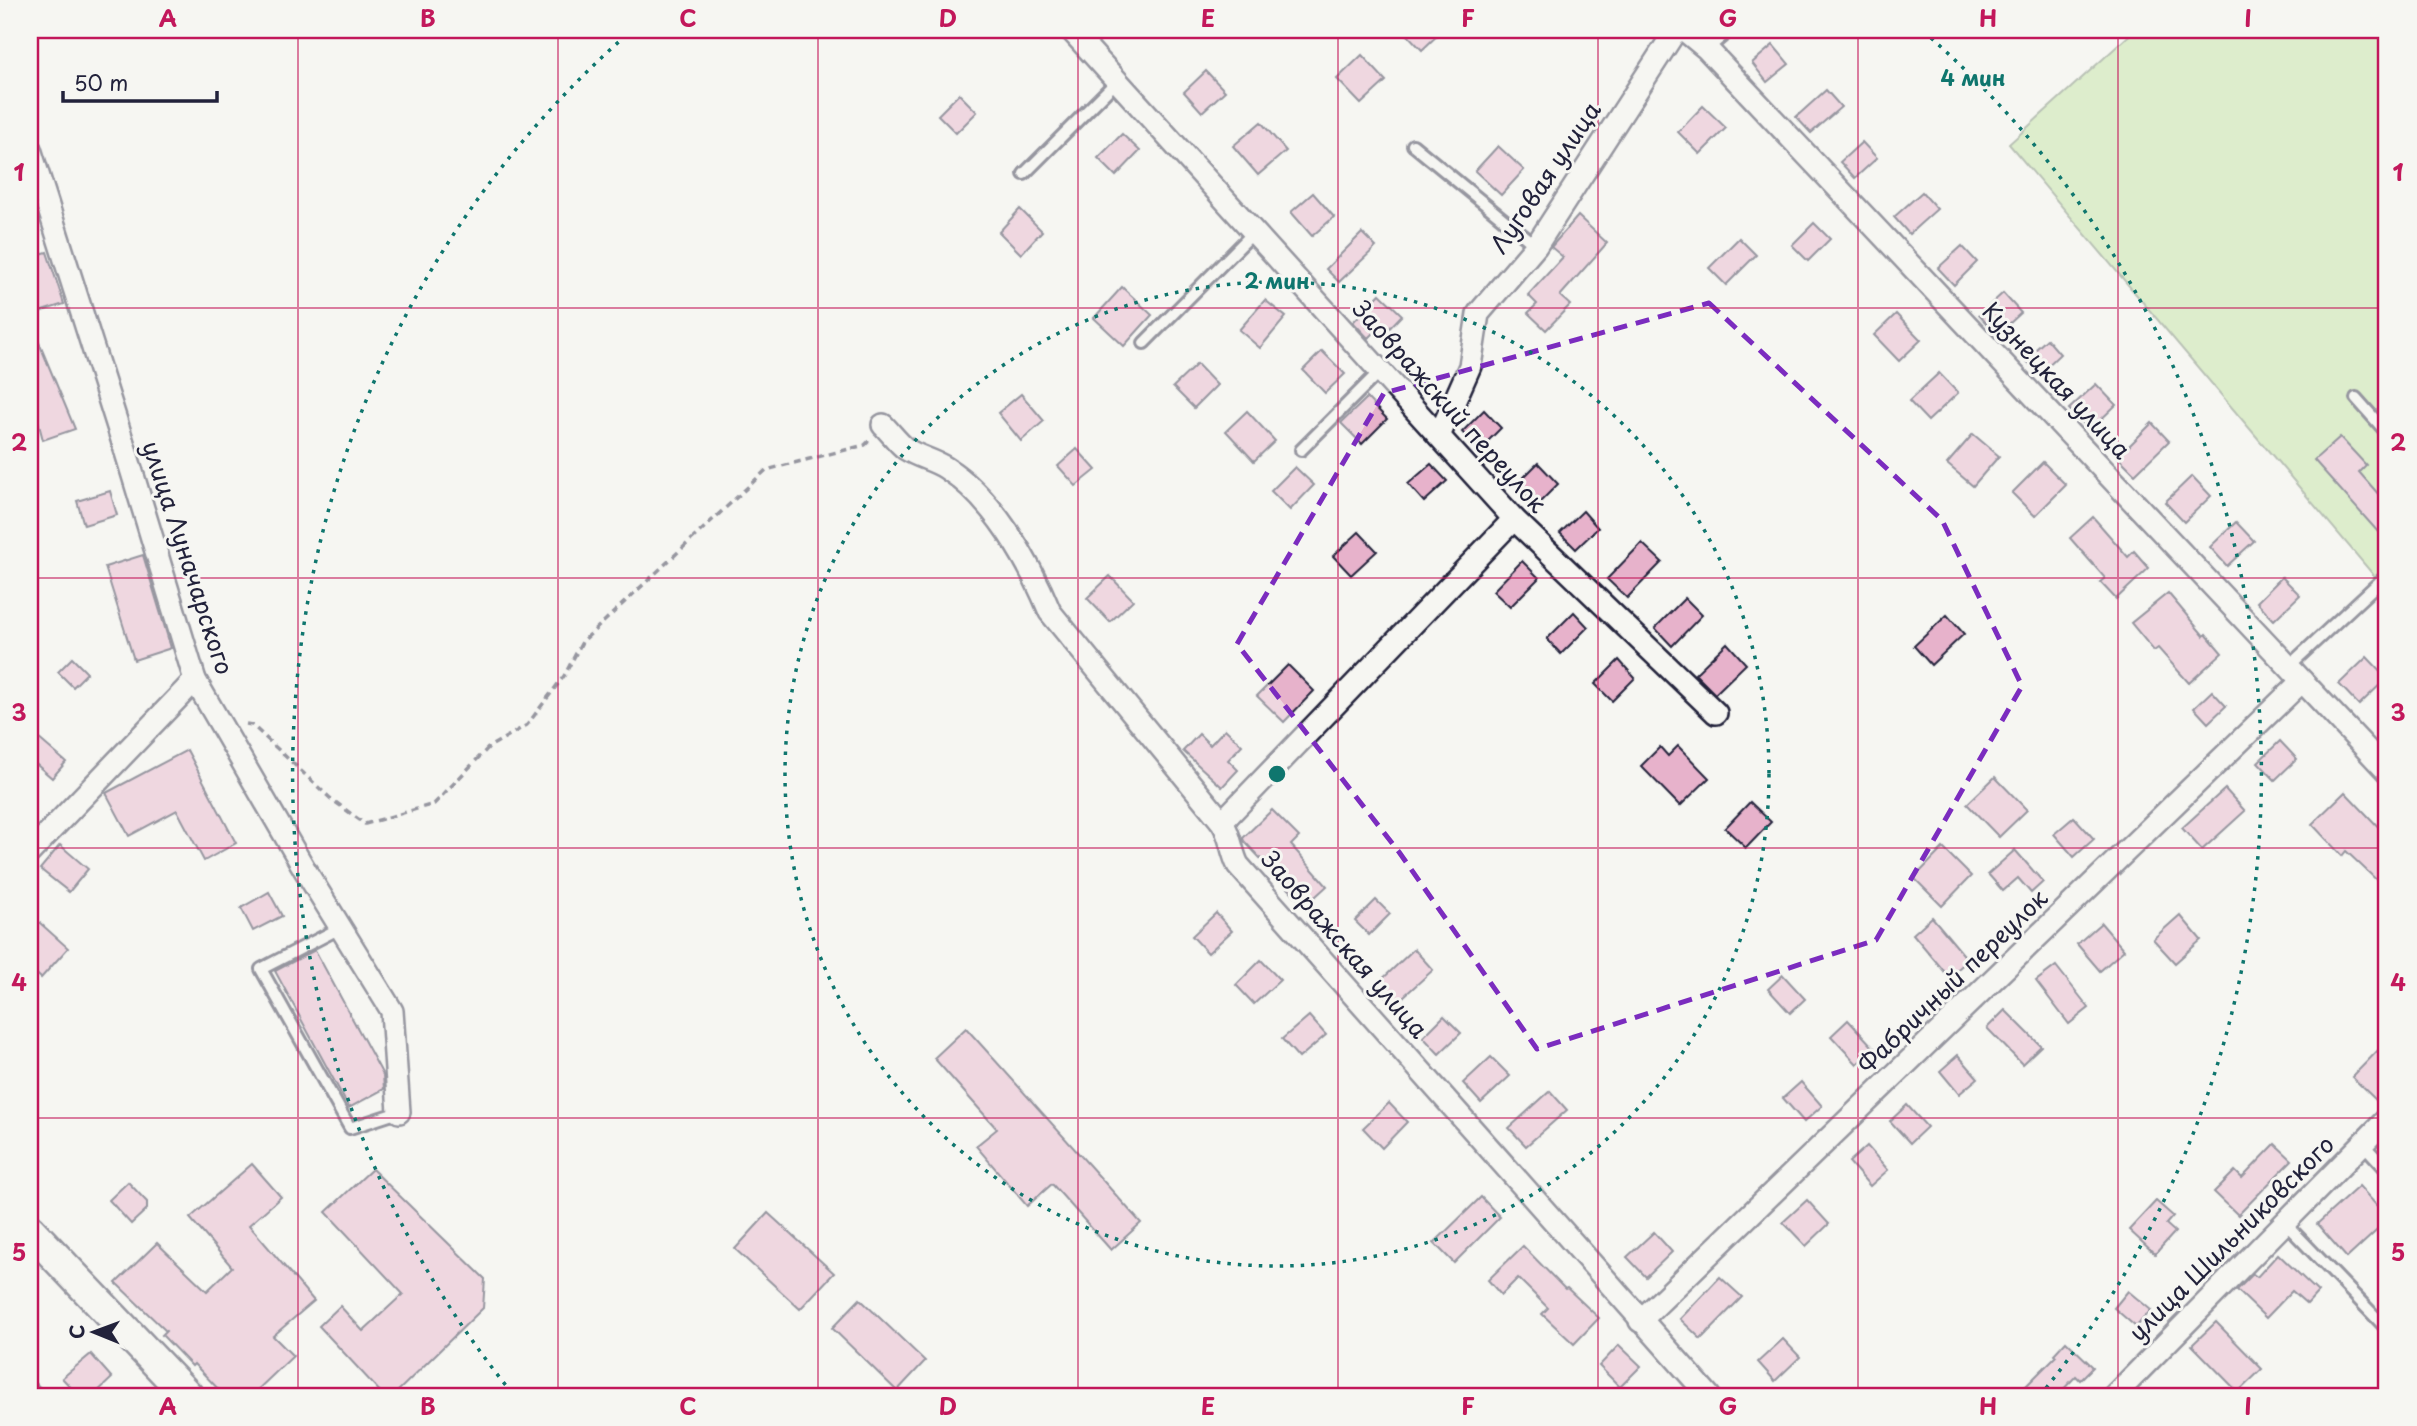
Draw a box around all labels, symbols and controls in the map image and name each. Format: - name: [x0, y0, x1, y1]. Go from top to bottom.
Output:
- text: A: [159, 0, 177, 35]
- text: B: [420, 0, 436, 35]
- text: C: [679, 0, 697, 35]
- text: D: [939, 0, 957, 35]
- text: E: [1201, 0, 1215, 35]
- text: F: [1461, 0, 1475, 35]
- text: G: [1719, 0, 1737, 35]
- text: H: [1979, 0, 1997, 35]
- text: I: [2244, 0, 2252, 35]
- scale bar: [63, 60, 217, 104]
- text: 4 мин: [1940, 61, 2006, 93]
- text: 50 m: [74, 66, 128, 98]
- street label: Луговая улица: [1480, 94, 1609, 260]
- text: 1: [14, 154, 25, 189]
- text: 1: [2393, 154, 2404, 189]
- text: 2 мин: [1244, 264, 1310, 296]
- street label: Заовражский переулок: [1345, 291, 1557, 521]
- street label: Кузнецкая улица: [1975, 293, 2140, 466]
- text: 2: [11, 424, 27, 459]
- text: 2: [2390, 424, 2406, 459]
- street label: улица Луначарского: [134, 436, 244, 679]
- text: 3: [11, 694, 27, 729]
- text: 3: [2390, 694, 2406, 729]
- centre of rings: [1265, 762, 1289, 786]
- street label: Заовражская улица: [1254, 842, 1437, 1045]
- street label: Фабричный переулок: [1848, 880, 2055, 1081]
- text: 4: [11, 964, 27, 999]
- text: 4: [2390, 964, 2406, 999]
- street label: улица Шильниковского: [2119, 1126, 2342, 1349]
- text: 5: [12, 1234, 26, 1269]
- text: 5: [2391, 1234, 2405, 1269]
- north arrow: [60, 1296, 130, 1366]
- text: С: [62, 1324, 90, 1339]
- text: A: [159, 1388, 177, 1423]
- text: B: [420, 1388, 436, 1423]
- text: C: [679, 1388, 697, 1423]
- text: D: [939, 1388, 957, 1423]
- text: E: [1201, 1388, 1215, 1423]
- text: F: [1461, 1388, 1475, 1423]
- text: G: [1719, 1388, 1737, 1423]
- text: H: [1979, 1388, 1997, 1423]
- text: I: [2244, 1388, 2252, 1423]

